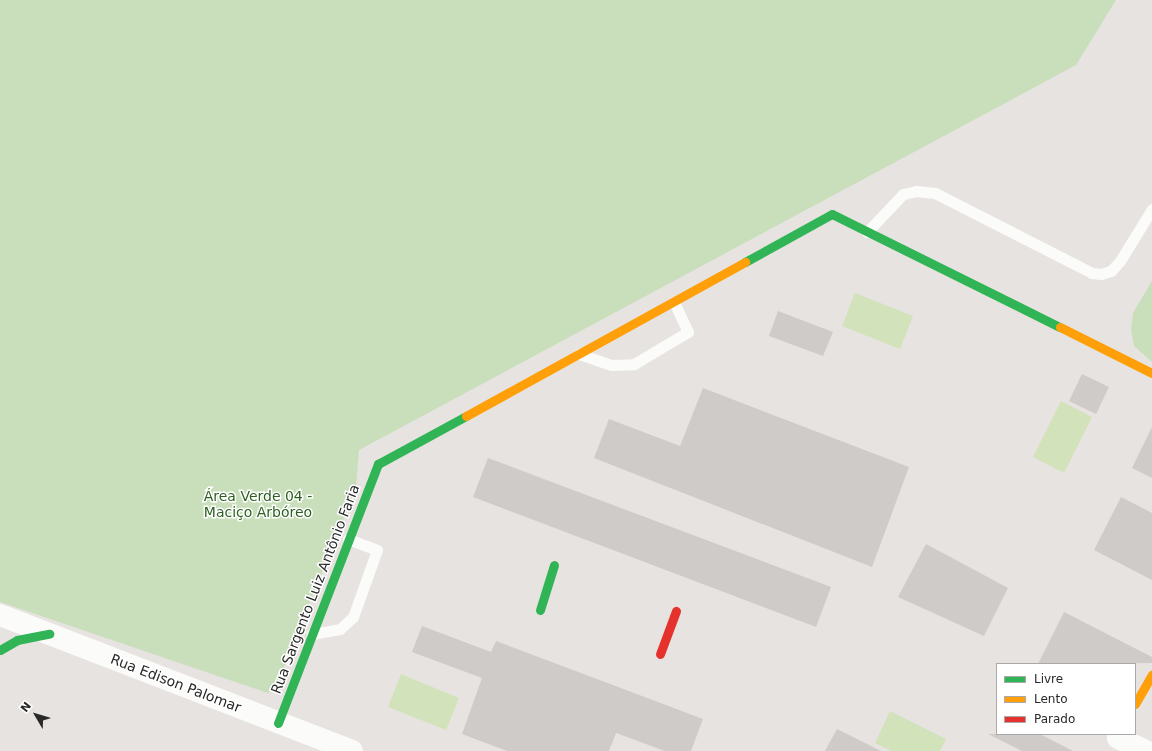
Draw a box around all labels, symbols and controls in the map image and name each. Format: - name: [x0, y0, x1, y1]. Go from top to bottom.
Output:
- street label: Rua Sargento Luiz Antônio Faria: [267, 482, 363, 696]
- park label: Área Verde 04 - Maciço Arbóreo: [204, 488, 312, 520]
- street label: Rua Edison Palomar: [108, 650, 244, 716]
- legend: [996, 663, 1136, 735]
- text: Livre: [1034, 672, 1063, 686]
- text: Lento: [1034, 692, 1068, 706]
- north arrow: [16, 695, 56, 735]
- text: N: [18, 700, 34, 715]
- text: Parado: [1034, 712, 1075, 726]

